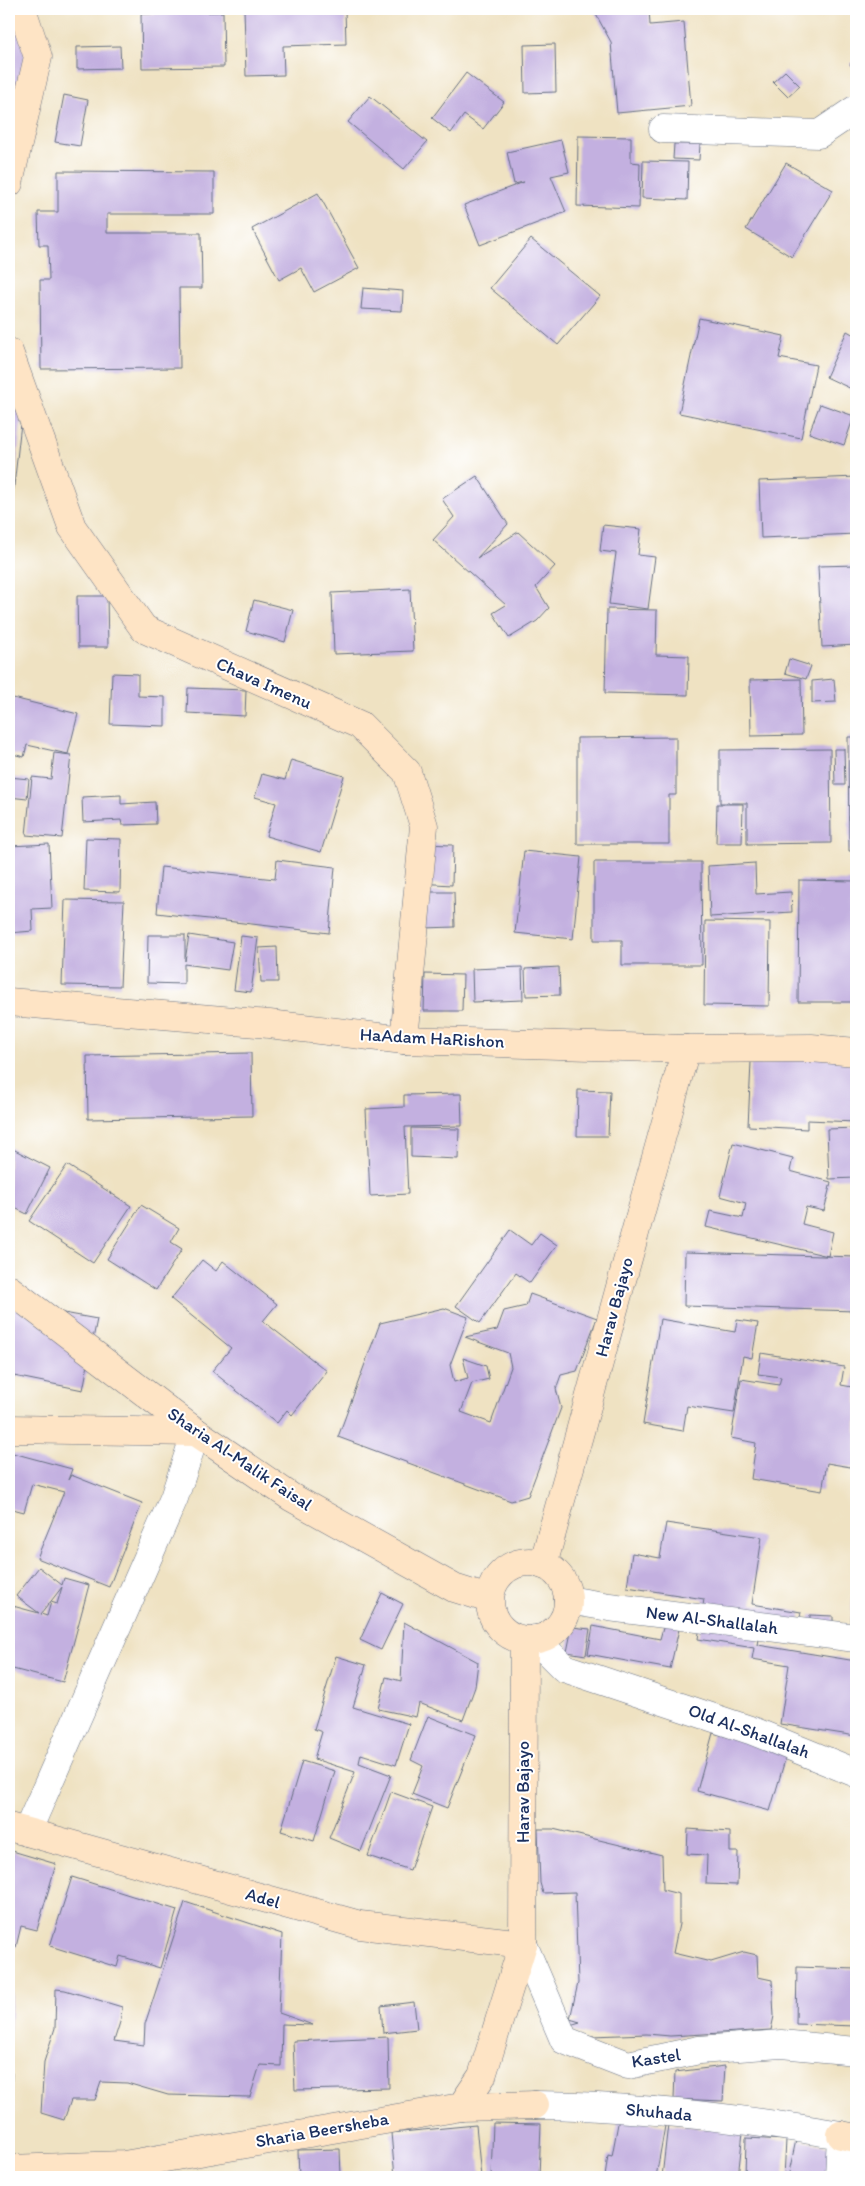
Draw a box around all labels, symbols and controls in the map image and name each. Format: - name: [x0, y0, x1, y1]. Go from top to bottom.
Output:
- street label: Chava Imenu: [213, 652, 315, 714]
- street label: HaAdam HaRishon: [359, 1023, 505, 1053]
- street label: Harav Bajayo: [590, 1255, 638, 1359]
- street label: Sharia Al-Malik Faisal: [164, 1402, 316, 1516]
- street label: New Al-Shallalah: [645, 1601, 780, 1639]
- street label: Old Al-Shallalah: [685, 1699, 813, 1763]
- street label: Harav Bajayo: [512, 1741, 534, 1843]
- street label: Adel: [243, 1883, 283, 1913]
- street label: Kastel: [630, 2043, 682, 2073]
- street label: Shuhada: [625, 2098, 694, 2126]
- street label: Sharia Beersheba: [254, 2107, 391, 2153]

